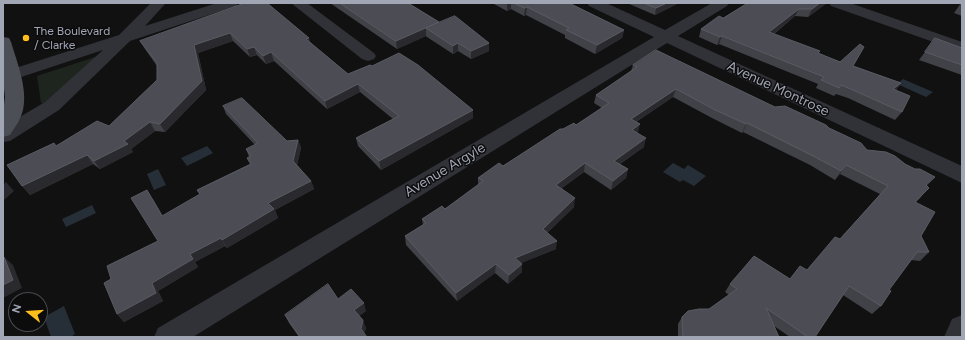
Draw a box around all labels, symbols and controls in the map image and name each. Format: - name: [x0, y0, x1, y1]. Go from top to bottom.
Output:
- place label: The Boulevard / Clarke: [34, 24, 110, 52]
- marker: The Boulevard / Clarke: [21, 33, 31, 43]
- street label: Avenue Montrose: [724, 58, 832, 120]
- street label: Avenue Argyle: [402, 139, 488, 201]
- north arrow: [8, 292, 48, 332]
- text: N: [10, 303, 24, 315]

